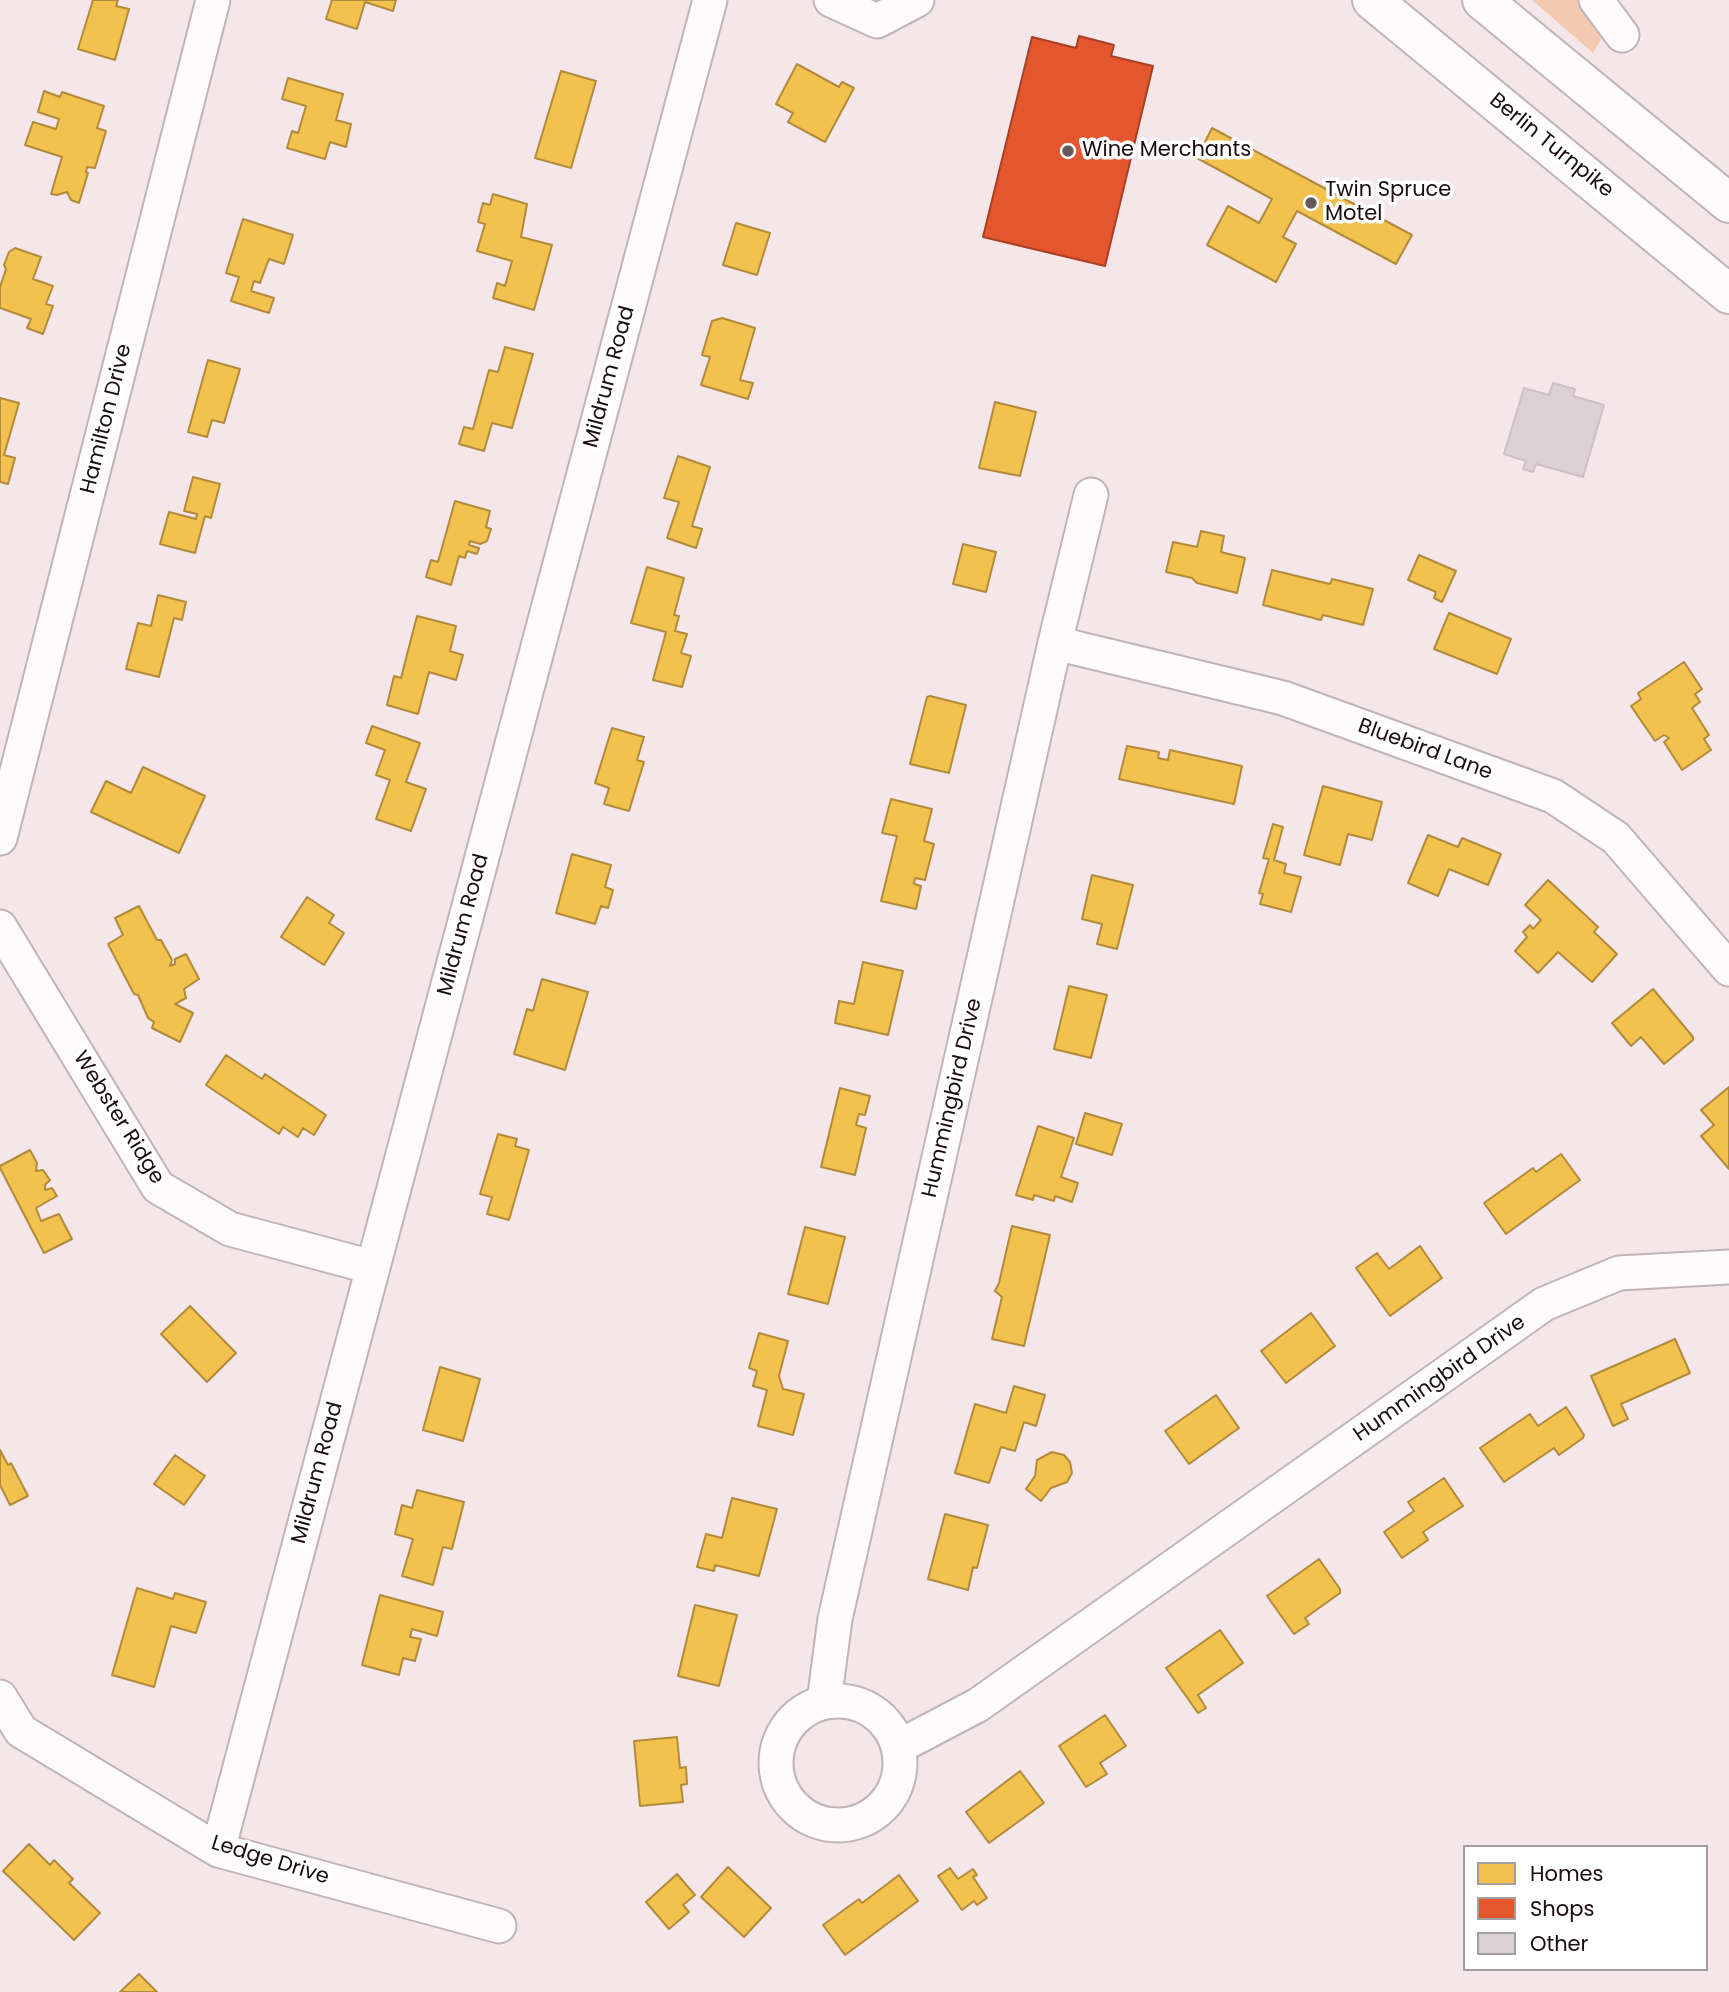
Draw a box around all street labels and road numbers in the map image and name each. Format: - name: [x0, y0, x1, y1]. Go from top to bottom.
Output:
- street label: Berlin Turnpike: [1484, 88, 1618, 204]
- street label: Mildrum Road: [579, 303, 641, 451]
- street label: Hamilton Drive: [76, 341, 138, 497]
- street label: Bluebird Lane: [1354, 714, 1496, 786]
- street label: Mildrum Road: [433, 851, 495, 999]
- street label: Hummingbird Drive: [918, 996, 988, 1200]
- street label: Webster Ridge: [67, 1047, 169, 1189]
- street label: Hummingbird Drive: [1349, 1310, 1531, 1448]
- street label: Mildrum Road: [287, 1399, 349, 1547]
- street label: Ledge Drive: [208, 1831, 332, 1891]

